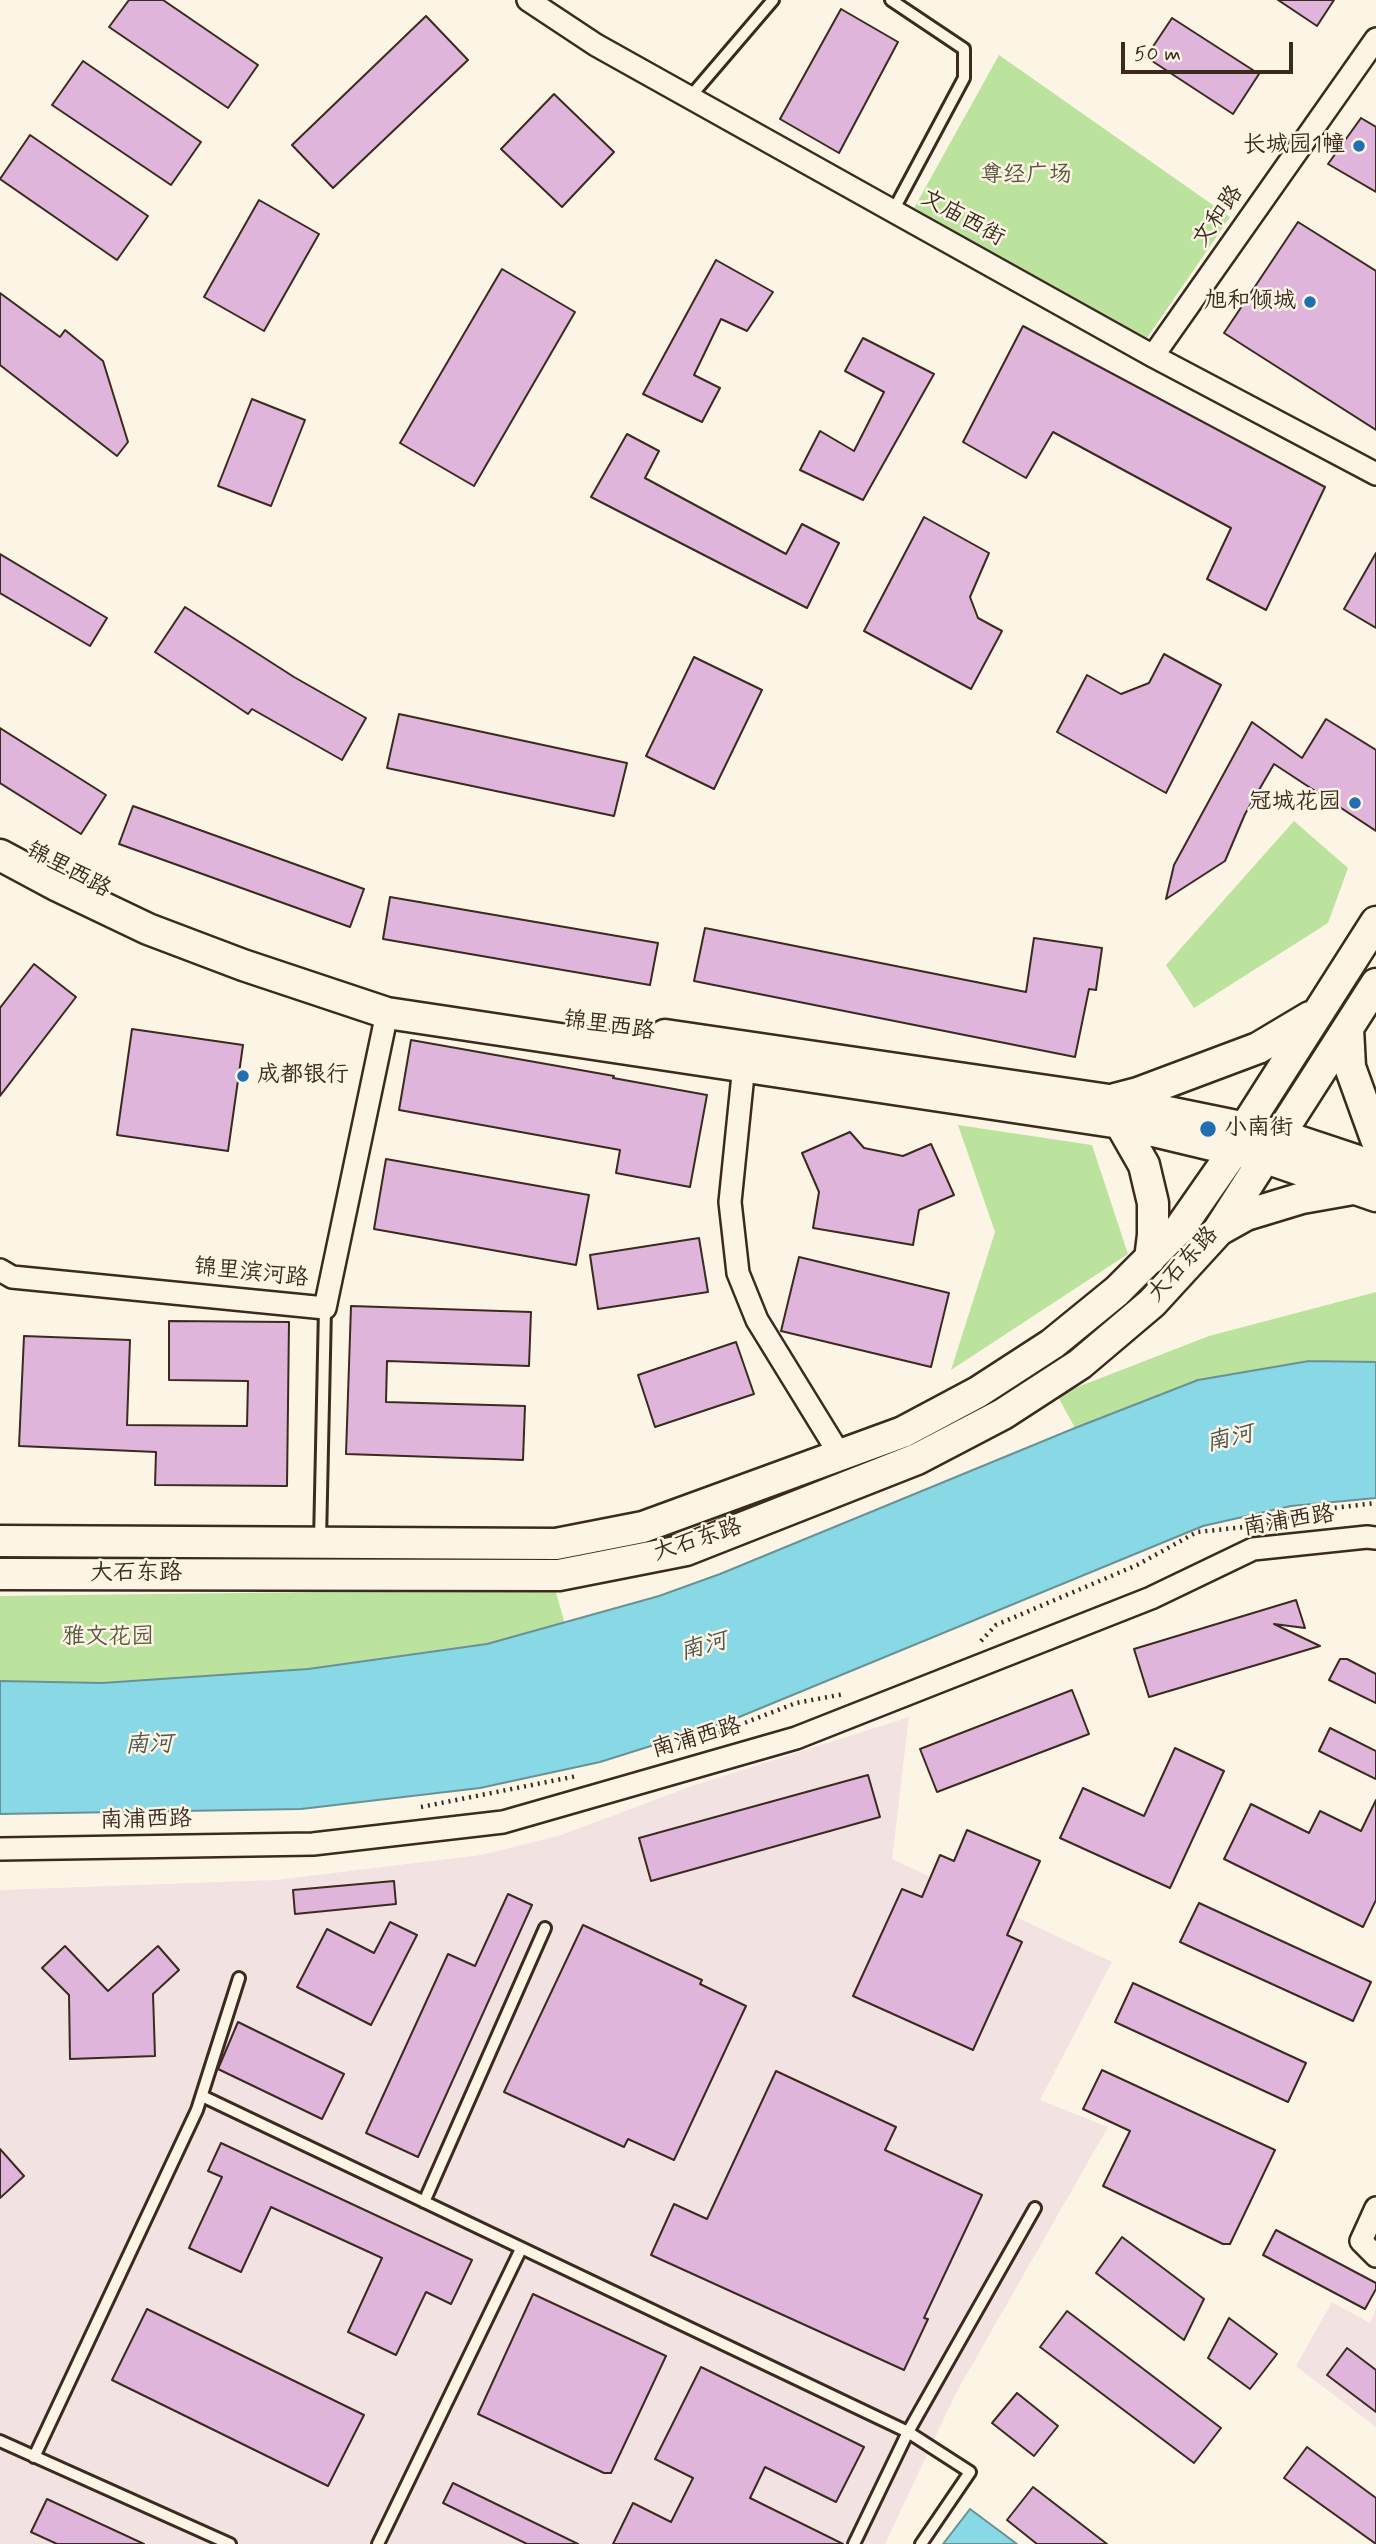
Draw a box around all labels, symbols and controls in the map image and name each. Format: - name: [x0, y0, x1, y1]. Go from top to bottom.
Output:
- scale bar: [1124, 28, 1296, 72]
- text: 50 m: [1134, 40, 1181, 68]
- place label: 长城园1幢: [1243, 132, 1345, 160]
- marker: 长城园1幢: [1351, 138, 1367, 154]
- park label: 尊经广场: [980, 162, 1072, 190]
- street label: 文和路: [1188, 181, 1250, 253]
- street label: 文庙西街: [915, 185, 1009, 253]
- place label: 旭和倾城: [1204, 288, 1296, 316]
- marker: 旭和倾城: [1302, 294, 1318, 310]
- place label: 冠城花园: [1249, 789, 1341, 817]
- marker: 冠城花园: [1347, 795, 1363, 811]
- street label: 锦里西路: [21, 837, 115, 905]
- street label: 锦里西路: [562, 1007, 656, 1047]
- place label: 成都银行: [257, 1062, 349, 1090]
- marker: 成都银行: [235, 1068, 251, 1084]
- place label: 小南街: [1224, 1115, 1293, 1143]
- marker: 小南街: [1198, 1119, 1218, 1139]
- street label: 大石东路: [1143, 1222, 1225, 1308]
- street label: 锦里滨河路: [192, 1254, 310, 1294]
- water label: 南河: [1203, 1421, 1257, 1459]
- street label: 南浦西路: [1241, 1501, 1337, 1543]
- street label: 大石东路: [650, 1514, 746, 1568]
- street label: 大石东路: [90, 1560, 182, 1588]
- park label: 雅文花园: [62, 1624, 154, 1652]
- water label: 南河: [677, 1628, 731, 1668]
- street label: 南浦西路: [649, 1713, 745, 1765]
- water label: 南河: [125, 1731, 173, 1761]
- street label: 南浦西路: [100, 1806, 192, 1836]

